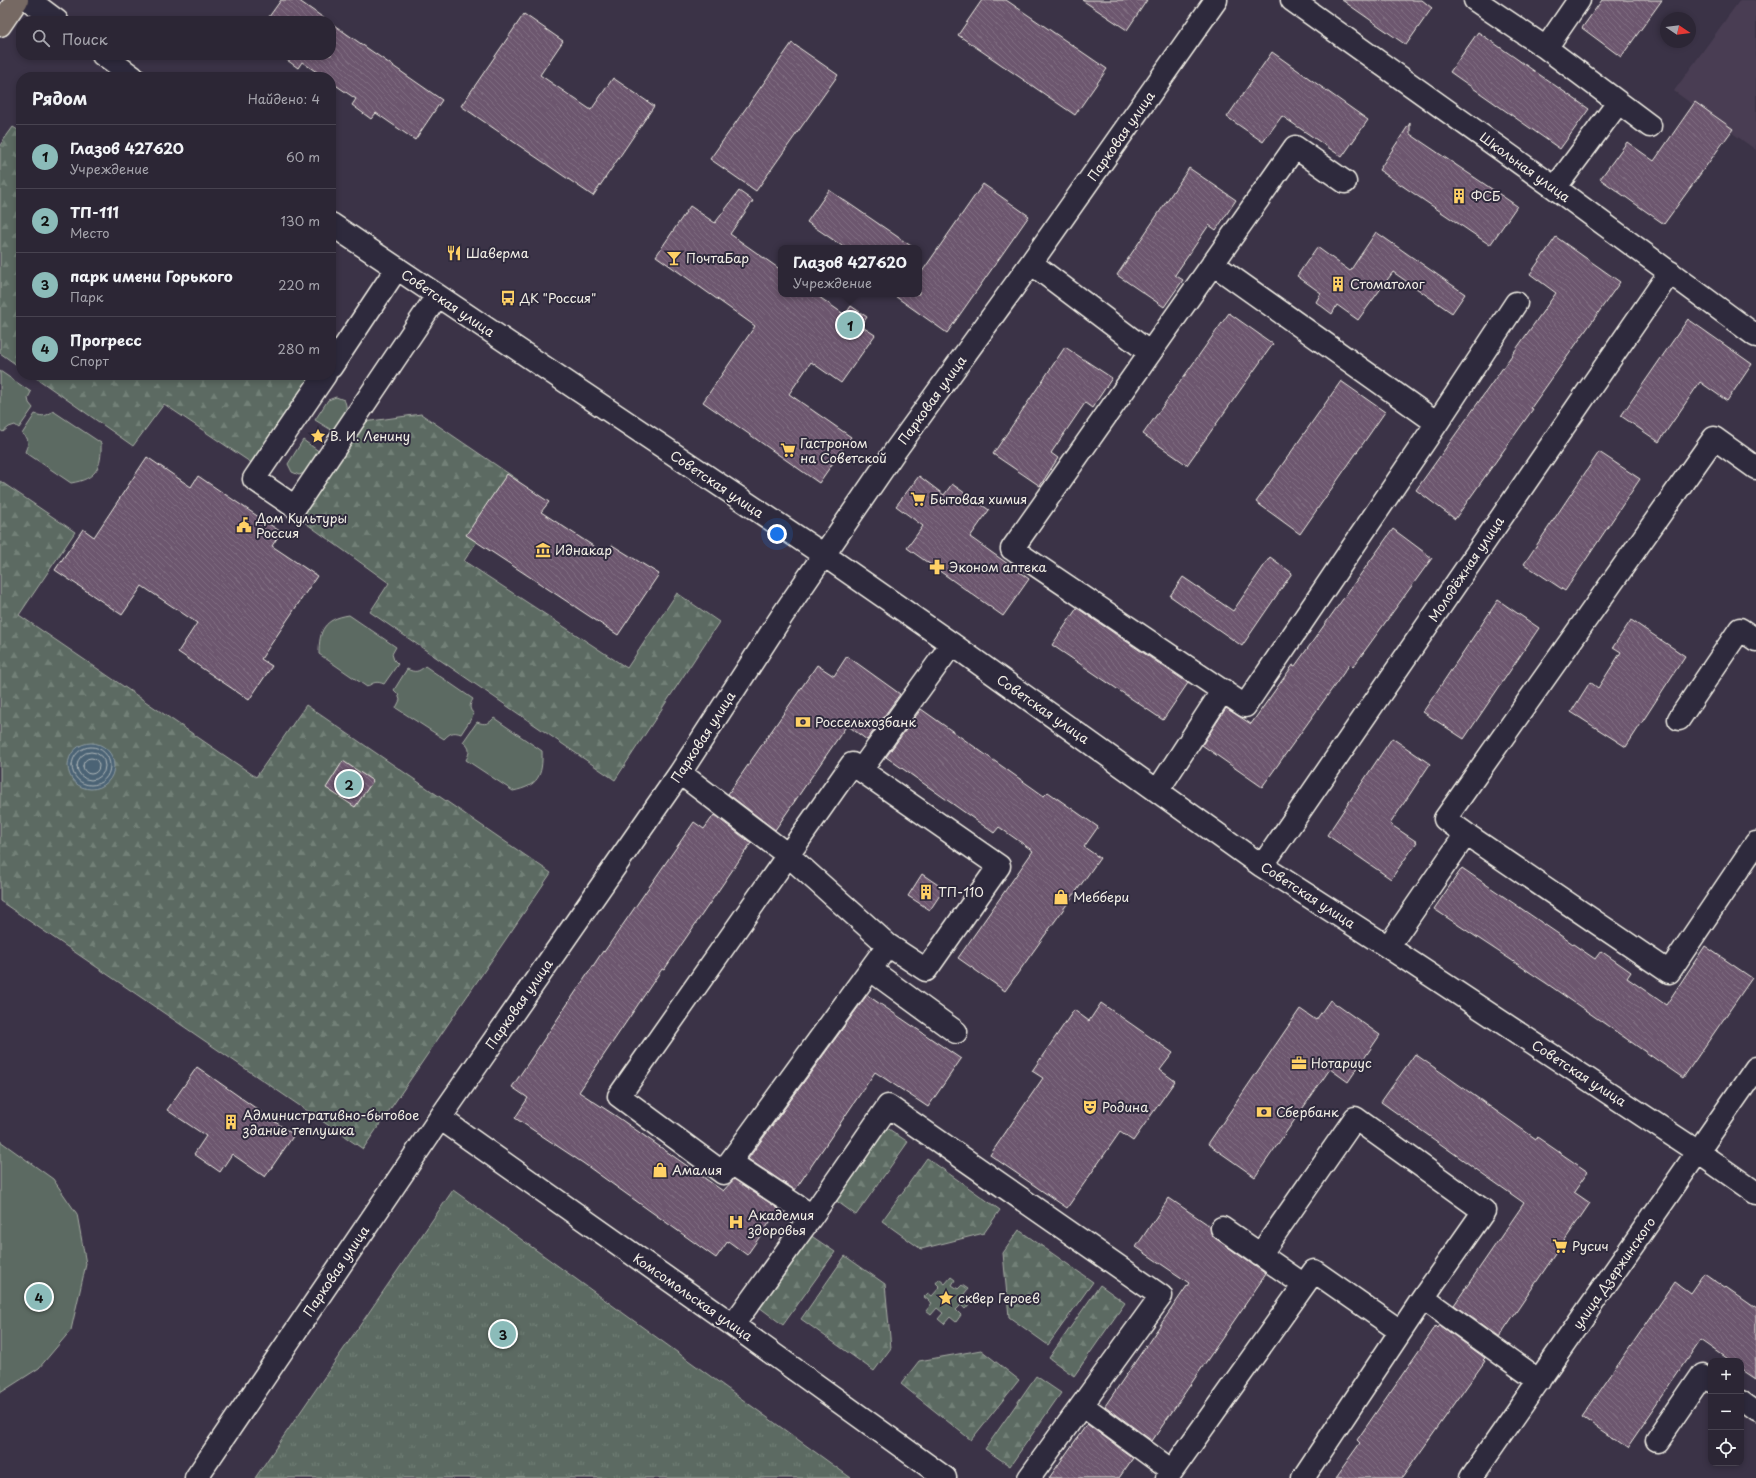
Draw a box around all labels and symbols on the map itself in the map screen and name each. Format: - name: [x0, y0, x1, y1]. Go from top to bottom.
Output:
- north arrow: [1660, 12, 1696, 48]
- street label: Парковая улица: [1082, 86, 1159, 185]
- street label: Школьная улица: [1476, 127, 1575, 206]
- place label: ФСБ: [1471, 186, 1500, 205]
- building icon: ФСБ: [1450, 187, 1468, 205]
- place label: Шаверма: [466, 243, 529, 262]
- restaurant icon: Шаверма: [445, 244, 463, 262]
- place label: ПочтаБар: [686, 248, 749, 267]
- bar icon: ПочтаБар: [665, 249, 683, 267]
- street label: Советская улица: [398, 264, 500, 341]
- place label: Стоматолог: [1350, 274, 1425, 293]
- building icon: Стоматолог: [1329, 275, 1347, 293]
- place label: ДК "Россия": [519, 288, 596, 307]
- bus stop icon: ДК "Россия": [499, 289, 517, 307]
- pin: 1: [837, 310, 863, 340]
- street label: Парковая улица: [893, 351, 971, 448]
- place label: В. И. Ленину: [330, 426, 410, 445]
- place icon: В. И. Ленину: [309, 427, 327, 445]
- place label: Гастроном на Советской: [800, 433, 887, 467]
- supermarket icon: Гастроном на Советской: [779, 441, 797, 459]
- street label: Советская улица: [667, 445, 769, 522]
- place label: Бытовая химия: [930, 489, 1027, 508]
- supermarket icon: Бытовая химия: [909, 490, 927, 508]
- place label: Дом Культуры Россия: [255, 508, 347, 542]
- street label: Молодёжная улица: [1423, 512, 1508, 625]
- public building icon: Дом Культуры Россия: [235, 516, 253, 534]
- your location: [767, 524, 787, 544]
- place label: Иднакар: [555, 540, 612, 559]
- museum icon: Иднакар: [534, 541, 552, 559]
- place label: Эконом аптека: [949, 557, 1048, 576]
- pharmacy icon: Эконом аптека: [928, 558, 946, 576]
- street label: Советская улица: [993, 670, 1094, 748]
- street label: Парковая улица: [666, 686, 740, 786]
- place label: Россельхозбанк: [815, 712, 916, 731]
- bank icon: Россельхозбанк: [794, 713, 812, 731]
- pin: 2: [336, 769, 362, 799]
- street label: Советская улица: [1257, 857, 1360, 933]
- place label: ТП-110: [938, 882, 984, 901]
- building icon: ТП-110: [917, 883, 935, 901]
- place label: Меббери: [1073, 887, 1129, 906]
- shop icon: Меббери: [1052, 888, 1070, 906]
- street label: Парковая улица: [480, 954, 557, 1053]
- street label: Советская улица: [1528, 1035, 1631, 1111]
- place label: Нотариус: [1311, 1053, 1372, 1072]
- office icon: Нотариус: [1290, 1054, 1308, 1072]
- place label: Родина: [1102, 1097, 1149, 1116]
- theatre icon: Родина: [1081, 1098, 1099, 1116]
- place label: Сбербанк: [1276, 1102, 1339, 1121]
- bank icon: Сбербанк: [1255, 1103, 1273, 1121]
- place label: Административно-бытовое здание теплушка: [242, 1105, 419, 1139]
- building icon: Административно-бытовое здание теплушка: [222, 1113, 240, 1131]
- place label: Амалия: [672, 1160, 722, 1179]
- shop icon: Амалия: [651, 1161, 669, 1179]
- place label: Академия здоровья: [747, 1205, 814, 1239]
- hospital icon: Академия здоровья: [727, 1213, 745, 1231]
- street label: улица Дзержинского: [1568, 1213, 1660, 1333]
- street label: Парковая улица: [298, 1221, 374, 1320]
- place label: Русич: [1572, 1236, 1609, 1255]
- supermarket icon: Русич: [1551, 1237, 1569, 1255]
- street label: Комсомольская улица: [630, 1248, 757, 1345]
- pin: 4: [26, 1282, 52, 1312]
- place label: сквер Героев: [958, 1288, 1040, 1307]
- place icon: сквер Героев: [937, 1289, 955, 1307]
- pin: 3: [490, 1319, 516, 1349]

